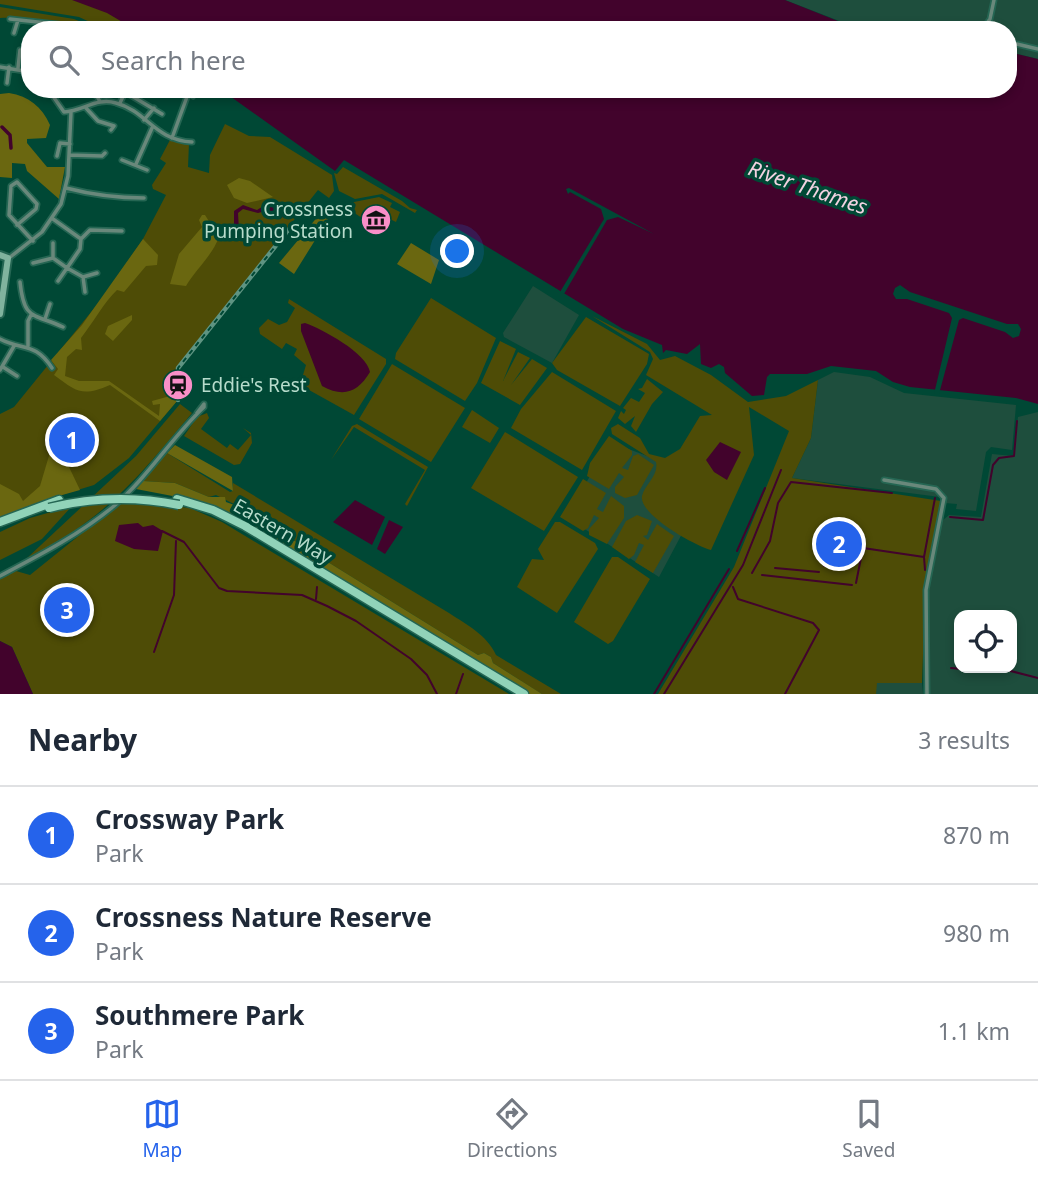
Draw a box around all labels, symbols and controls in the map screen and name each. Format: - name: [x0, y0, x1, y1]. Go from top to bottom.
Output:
- search box: [21, 21, 1017, 98]
- icon: search: [45, 41, 83, 79]
- text: Search here: [101, 42, 246, 78]
- water label: River Thames: [745, 154, 871, 220]
- place label: Crossness Pumping Station: [204, 196, 353, 244]
- museum icon: Crossness Pumping Station: [359, 203, 393, 237]
- your location: [440, 234, 474, 268]
- station icon: Eddie's Rest: [161, 368, 195, 402]
- place label: Eddie's Rest: [201, 372, 307, 398]
- pin: 1: [49, 414, 95, 466]
- street label: Eastern Way: [229, 492, 337, 570]
- pin: 2: [816, 518, 862, 570]
- pin: 3: [44, 584, 90, 636]
- map controls: [954, 610, 1017, 673]
- button: locate: [954, 610, 1017, 673]
- text: Nearby: [28, 719, 137, 760]
- text: 3 results: [918, 724, 1010, 756]
- text: Crossway Park: [95, 801, 284, 837]
- text: 1: [44, 819, 58, 851]
- text: 870 m: [943, 819, 1010, 851]
- text: Park: [95, 837, 144, 869]
- text: Crossness Nature Reserve: [95, 899, 432, 935]
- text: 2: [44, 917, 58, 949]
- text: 980 m: [943, 917, 1010, 949]
- text: Park: [95, 935, 144, 967]
- text: Southmere Park: [95, 997, 304, 1033]
- text: 3: [44, 1015, 58, 1047]
- text: 1.1 km: [938, 1015, 1010, 1047]
- text: Park: [95, 1033, 144, 1065]
- tab: Map: [143, 1095, 182, 1163]
- tab: Directions: [467, 1095, 557, 1163]
- tab: Saved: [842, 1095, 895, 1163]

